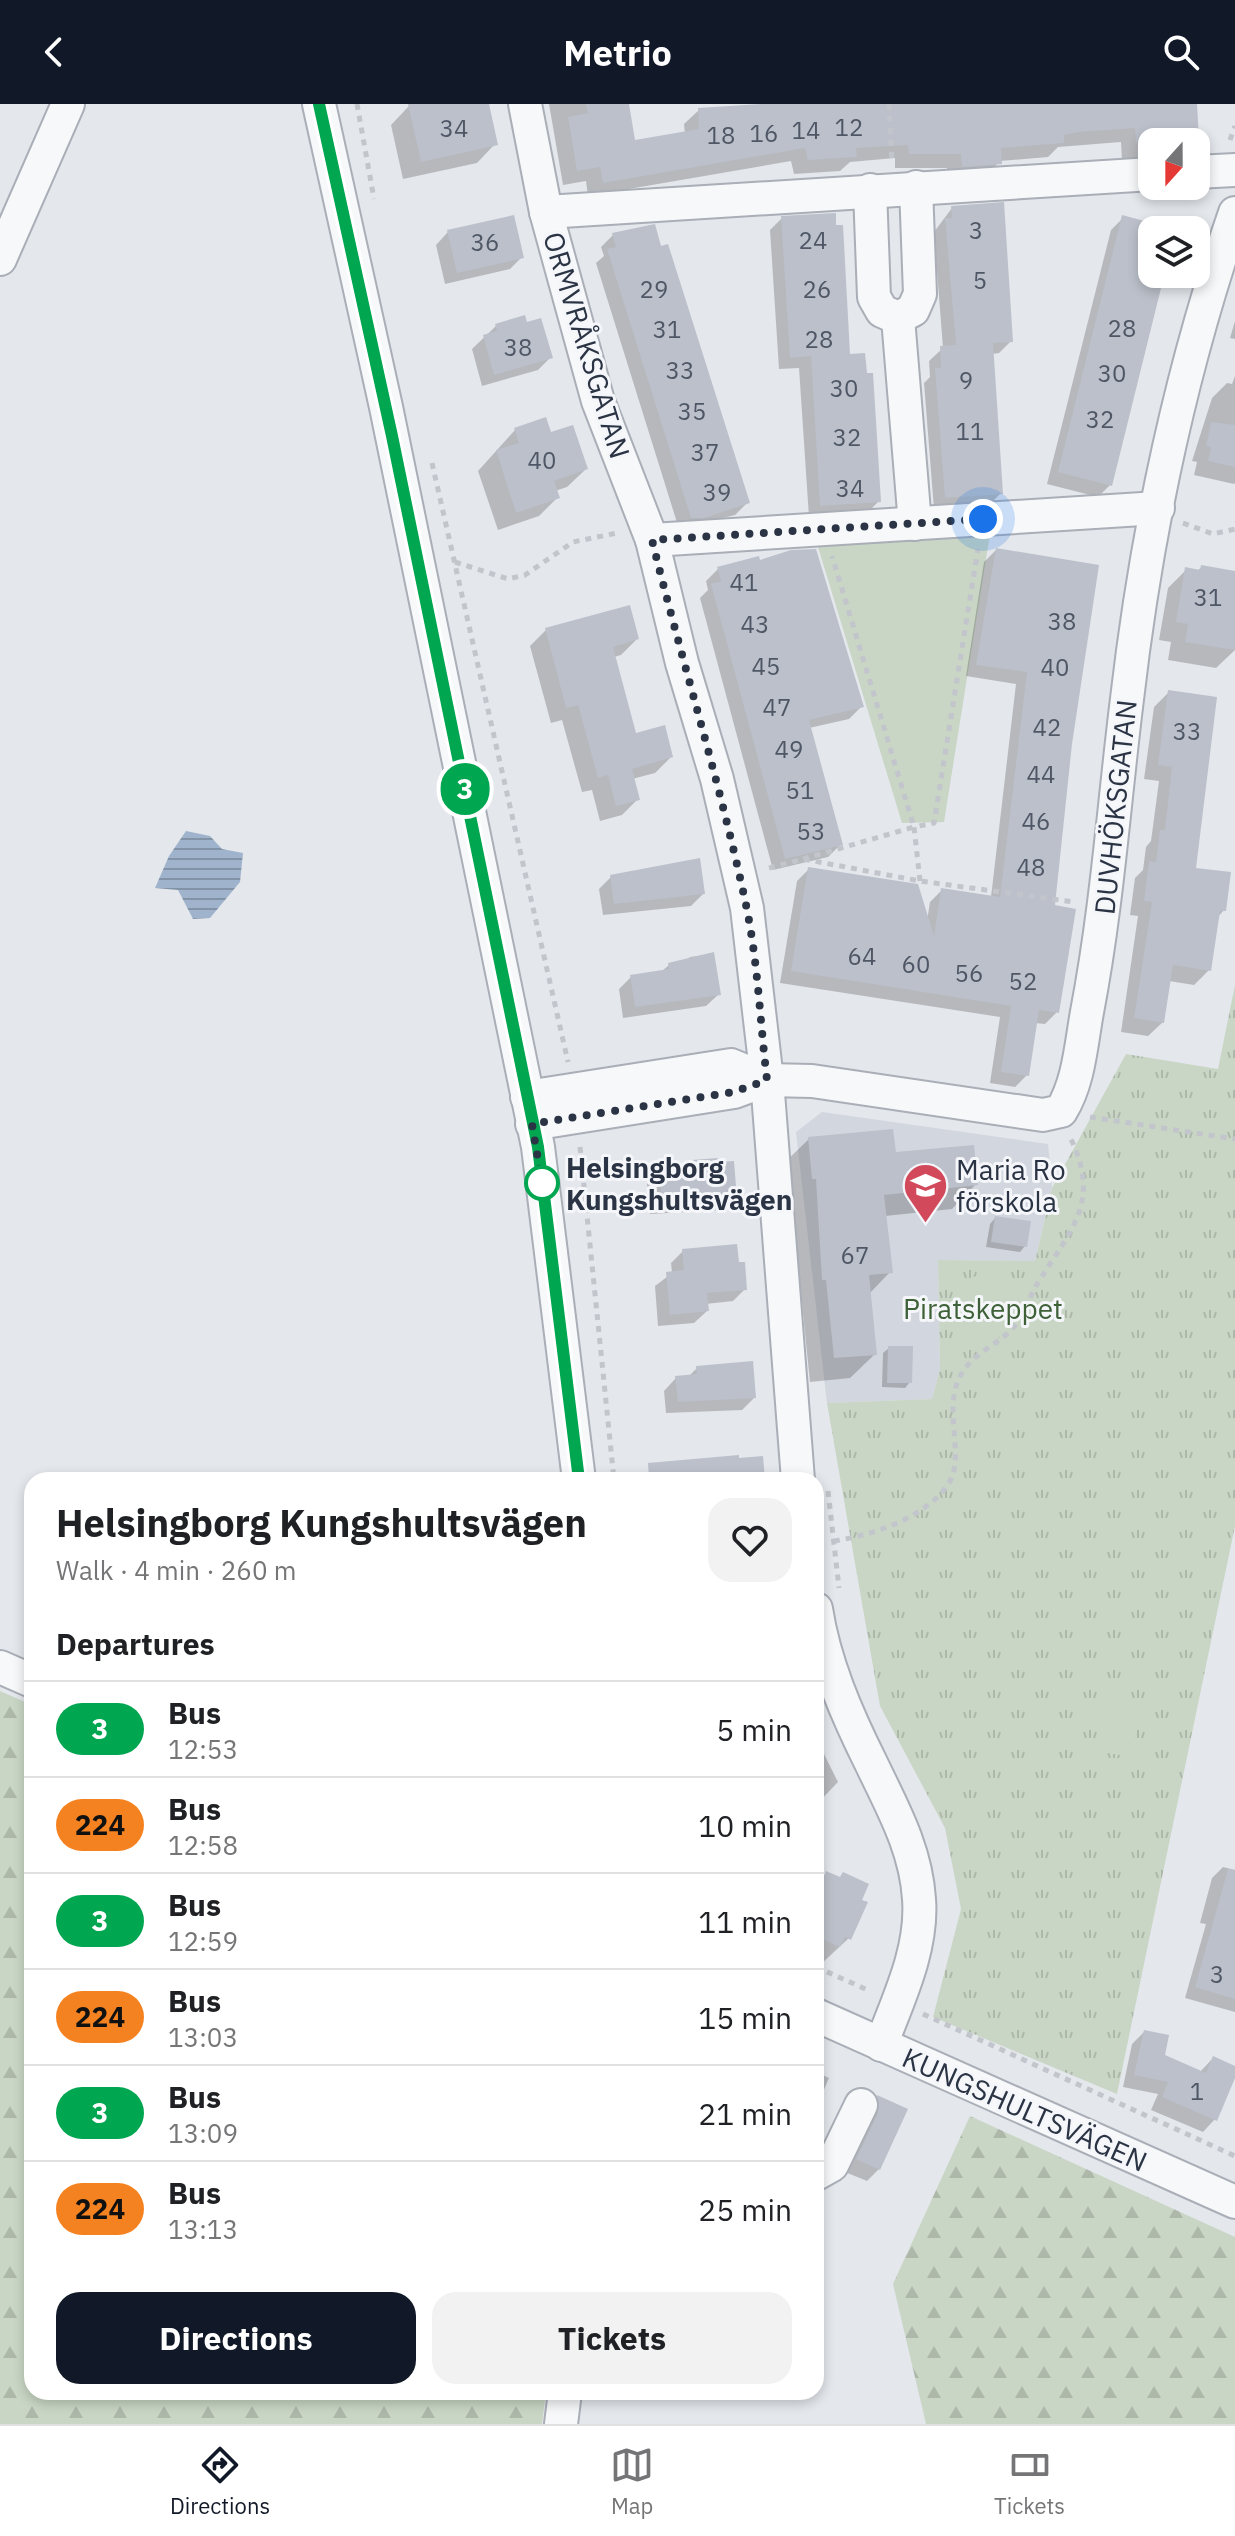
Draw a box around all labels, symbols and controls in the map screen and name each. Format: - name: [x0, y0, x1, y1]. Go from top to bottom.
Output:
- text: Metrio: [563, 29, 672, 76]
- icon: back: [32, 30, 76, 74]
- icon: search: [1159, 30, 1203, 74]
- house number: 12: [835, 111, 863, 143]
- house number: 34: [440, 112, 468, 144]
- house number: 14: [792, 114, 820, 146]
- house number: 16: [750, 117, 778, 149]
- house number: 18: [707, 119, 735, 151]
- north arrow: [1138, 128, 1210, 200]
- map controls: [1138, 128, 1210, 288]
- house number: 3: [969, 214, 983, 246]
- button: layers: [1138, 216, 1210, 288]
- house number: 24: [799, 224, 827, 256]
- house number: 36: [471, 226, 499, 258]
- street label: ORMVRÅKSGATAN: [535, 227, 639, 463]
- house number: 5: [973, 264, 987, 296]
- house number: 29: [640, 273, 668, 305]
- house number: 26: [803, 273, 831, 305]
- house number: 28: [1108, 312, 1136, 344]
- house number: 31: [653, 313, 681, 345]
- house number: 28: [805, 323, 833, 355]
- house number: 38: [504, 331, 532, 363]
- house number: 33: [666, 354, 694, 386]
- house number: 30: [1098, 357, 1126, 389]
- house number: 9: [959, 364, 973, 396]
- house number: 30: [830, 372, 858, 404]
- house number: 35: [678, 395, 706, 427]
- house number: 32: [1086, 403, 1114, 435]
- house number: 11: [956, 415, 984, 447]
- house number: 32: [833, 421, 861, 453]
- house number: 37: [691, 436, 719, 468]
- house number: 40: [528, 444, 556, 476]
- house number: 34: [836, 472, 864, 504]
- house number: 39: [703, 476, 731, 508]
- your location: [963, 499, 1003, 539]
- house number: 41: [730, 566, 758, 598]
- house number: 31: [1194, 581, 1222, 613]
- house number: 38: [1048, 605, 1076, 637]
- house number: 43: [741, 608, 769, 640]
- house number: 45: [752, 650, 780, 682]
- house number: 40: [1041, 651, 1069, 683]
- house number: 47: [763, 691, 791, 723]
- street label: DUVHÖKSGATAN: [1085, 698, 1145, 916]
- house number: 42: [1033, 711, 1061, 743]
- house number: 33: [1173, 715, 1201, 747]
- house number: 49: [775, 733, 803, 765]
- house number: 44: [1027, 758, 1055, 790]
- line badge: 3: [439, 763, 491, 815]
- text: 3: [457, 770, 473, 807]
- house number: 51: [786, 774, 814, 806]
- house number: 46: [1022, 805, 1050, 837]
- house number: 53: [797, 815, 825, 847]
- house number: 48: [1017, 851, 1045, 883]
- house number: 64: [848, 940, 876, 972]
- house number: 60: [902, 948, 930, 980]
- house number: 56: [955, 957, 983, 989]
- house number: 52: [1009, 965, 1037, 997]
- place label: Helsingborg Kungshultsvägen: [566, 1149, 793, 1218]
- place label: Maria Ro förskola: [956, 1151, 1066, 1220]
- school or university icon: Maria Ro förskola: [901, 1161, 949, 1224]
- marker: Helsingborg Kungshultsvägen: [525, 1166, 559, 1200]
- house number: 67: [841, 1239, 869, 1271]
- park label: Piratskeppet: [903, 1290, 1063, 1327]
- text: Helsingborg Kungshultsvägen: [56, 1498, 587, 1547]
- button: heart: [708, 1498, 792, 1582]
- text: Walk · 4 min · 260 m: [56, 1553, 296, 1587]
- text: Departures: [56, 1624, 215, 1663]
- text: Bus: [168, 1693, 221, 1732]
- text: 3: [92, 1710, 108, 1747]
- text: 5 min: [716, 1710, 792, 1749]
- text: 12:53: [168, 1732, 238, 1766]
- text: Bus: [168, 1789, 221, 1828]
- text: 224: [75, 1806, 125, 1843]
- text: 10 min: [698, 1806, 792, 1845]
- text: 12:58: [168, 1828, 238, 1862]
- text: Bus: [168, 1885, 221, 1924]
- text: 3: [92, 1902, 108, 1939]
- text: 11 min: [698, 1902, 792, 1941]
- text: 12:59: [168, 1924, 238, 1958]
- house number: 3: [1210, 1958, 1224, 1990]
- text: Bus: [168, 1981, 221, 2020]
- text: 224: [75, 1998, 125, 2035]
- text: 15 min: [698, 1998, 792, 2037]
- text: 13:03: [168, 2020, 238, 2054]
- street label: KUNGSHULTSVÄGEN: [897, 2038, 1153, 2180]
- house number: 1: [1190, 2075, 1204, 2107]
- text: Bus: [168, 2077, 221, 2116]
- text: 3: [92, 2094, 108, 2131]
- text: 21 min: [698, 2094, 792, 2133]
- text: 13:09: [168, 2116, 238, 2150]
- text: Bus: [168, 2173, 221, 2212]
- text: 224: [75, 2190, 125, 2227]
- text: 25 min: [698, 2190, 792, 2229]
- text: 13:13: [168, 2212, 238, 2246]
- button: Directions: [56, 2292, 416, 2384]
- button: Tickets: [432, 2292, 792, 2384]
- tab: Directions: [170, 2443, 270, 2520]
- tab: Map: [610, 2443, 654, 2520]
- tab: Tickets: [994, 2443, 1065, 2520]

